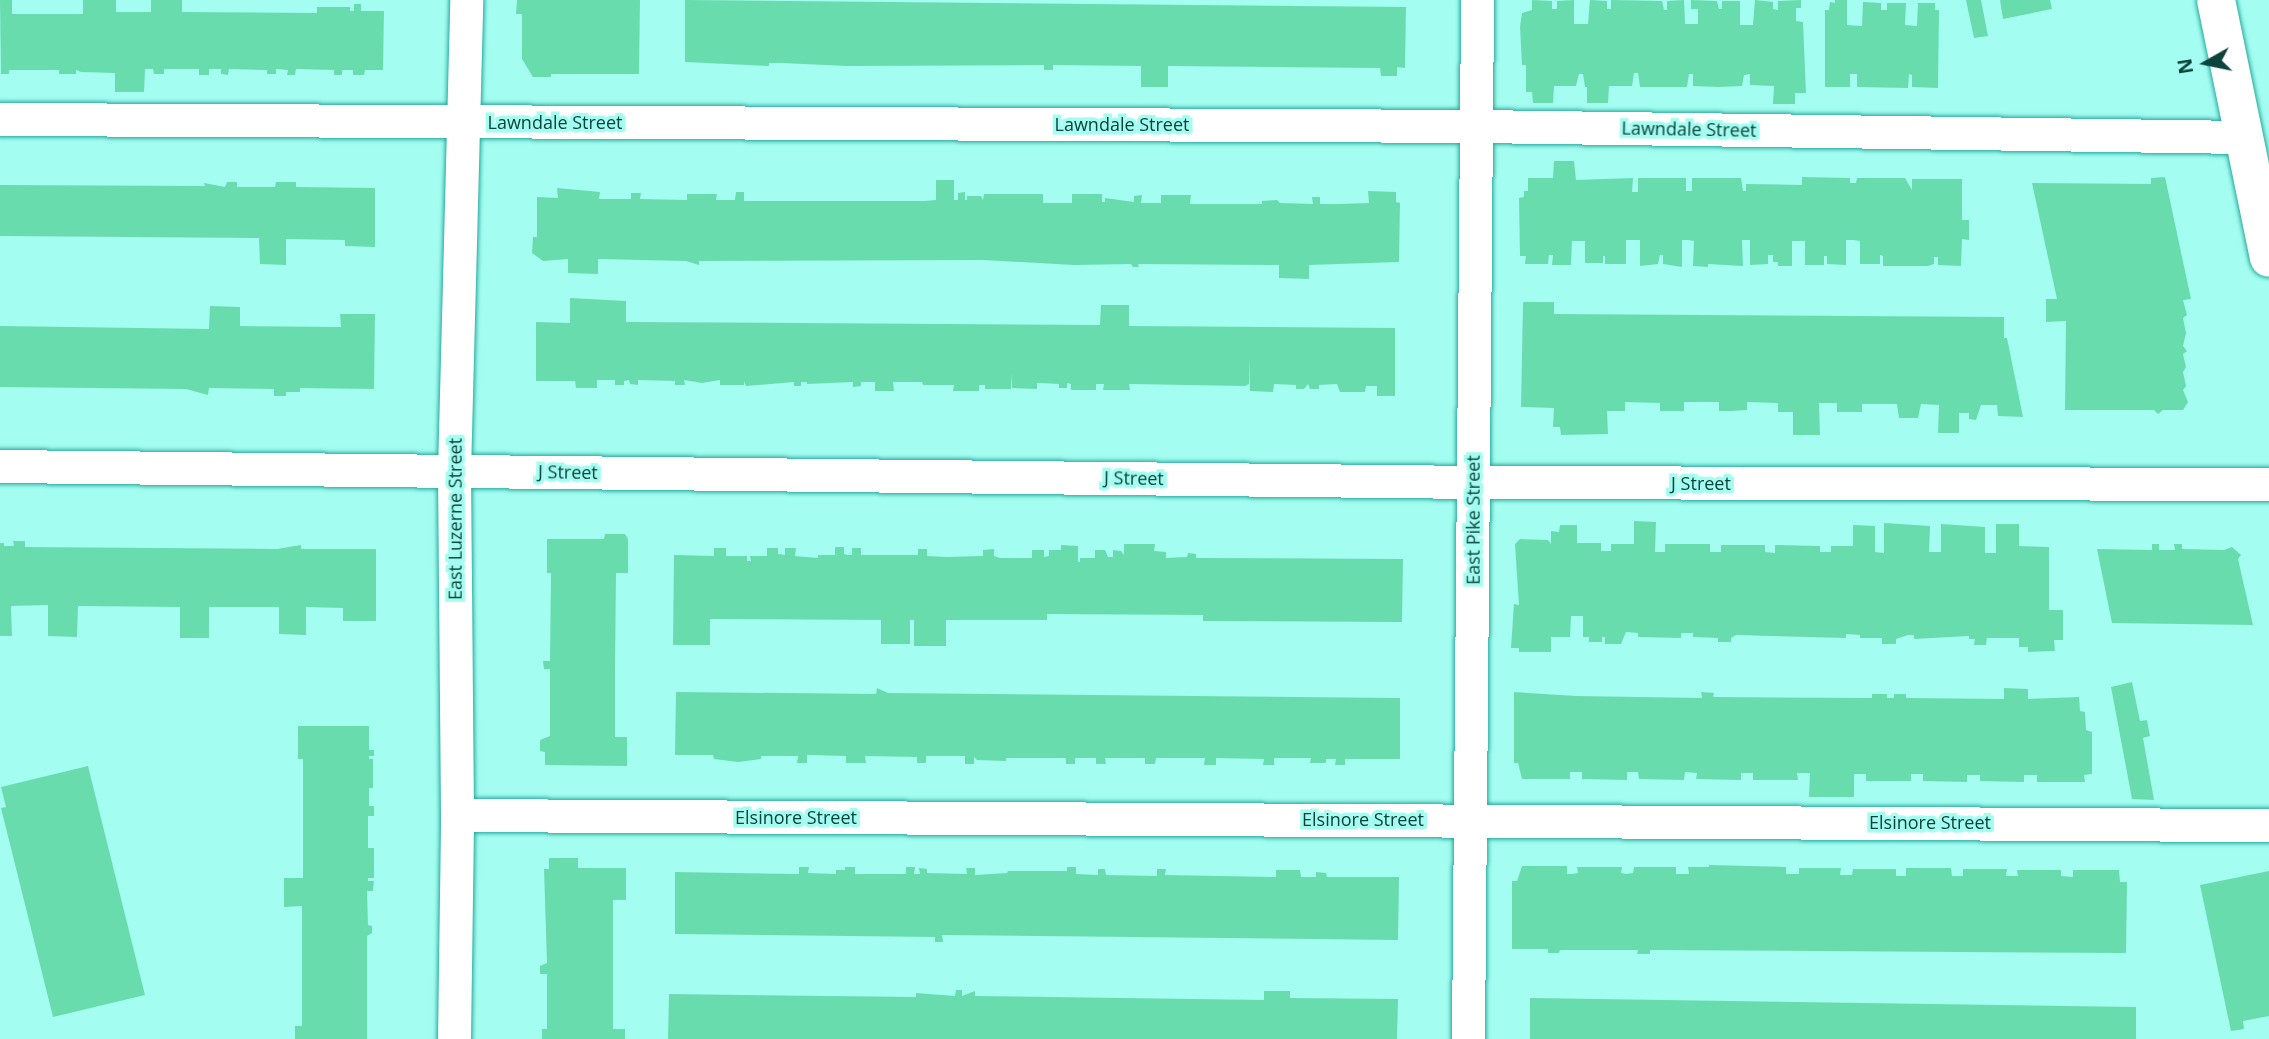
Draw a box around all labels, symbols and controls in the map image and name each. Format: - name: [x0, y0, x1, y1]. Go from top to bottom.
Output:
- north arrow: [2171, 28, 2241, 98]
- text: N: [2171, 57, 2199, 76]
- street label: Lawndale Street: [488, 111, 622, 133]
- street label: Lawndale Street: [1054, 113, 1190, 135]
- street label: Lawndale Street: [1621, 117, 1757, 141]
- street label: East Luzerne Street: [444, 438, 466, 600]
- street label: East Pike Street: [1462, 455, 1484, 585]
- street label: J Street: [538, 461, 598, 483]
- street label: J Street: [1104, 467, 1164, 489]
- street label: J Street: [1671, 472, 1731, 494]
- street label: Elsinore Street: [735, 806, 857, 828]
- street label: Elsinore Street: [1302, 808, 1424, 830]
- street label: Elsinore Street: [1869, 811, 1991, 833]

